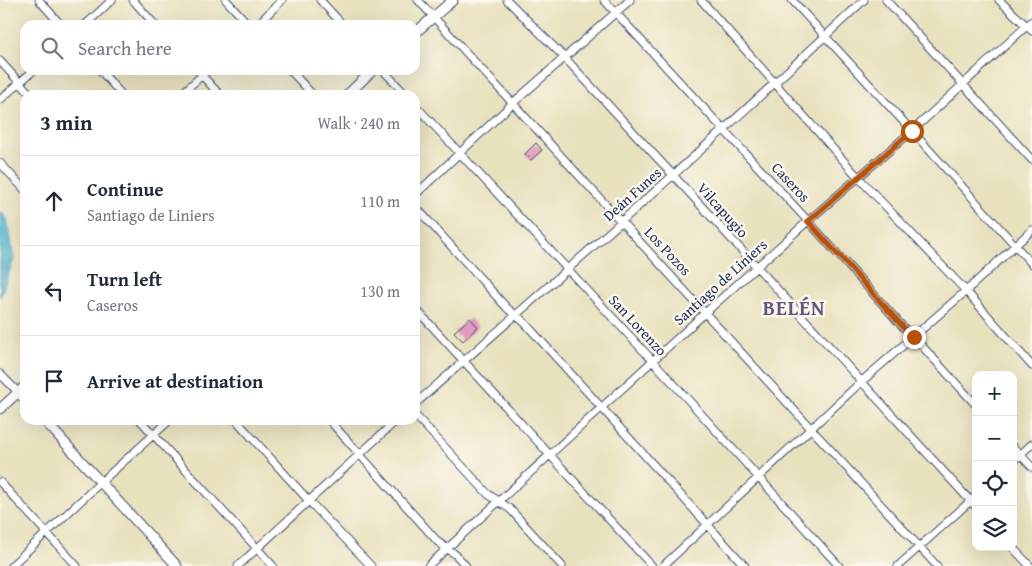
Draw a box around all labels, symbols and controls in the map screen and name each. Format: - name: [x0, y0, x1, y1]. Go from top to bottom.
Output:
- search box: [20, 20, 420, 75]
- icon: search: [38, 34, 66, 62]
- text: Search here: [78, 34, 172, 62]
- text: 3 min: [40, 107, 92, 138]
- text: Walk · 240 m: [317, 111, 400, 135]
- route start: [901, 120, 924, 143]
- street label: Caseros: [767, 157, 815, 207]
- street label: Deán Funes: [598, 162, 666, 226]
- text: Continue: [87, 175, 164, 203]
- street label: Vilcapugio: [693, 178, 754, 242]
- icon: ahead: [40, 187, 68, 215]
- text: 110 m: [360, 189, 400, 213]
- text: Santiago de Liniers: [87, 203, 215, 227]
- street label: Los Pozos: [640, 222, 696, 280]
- street label: Santiago de Liniers: [669, 234, 771, 330]
- text: Turn left: [87, 265, 162, 293]
- icon: left: [40, 277, 68, 305]
- text: 130 m: [360, 279, 400, 303]
- street label: San Lorenzo: [604, 290, 672, 360]
- text: Caseros: [87, 293, 138, 317]
- district label: BELÉN: [763, 293, 825, 322]
- route end: [903, 326, 926, 349]
- icon: arrive: [40, 367, 68, 395]
- text: Arrive at destination: [87, 367, 263, 395]
- map controls: [972, 371, 1017, 551]
- button: +: [972, 371, 1017, 416]
- button: −: [972, 416, 1017, 461]
- button: locate: [972, 461, 1017, 506]
- button: layers: [972, 506, 1017, 551]

